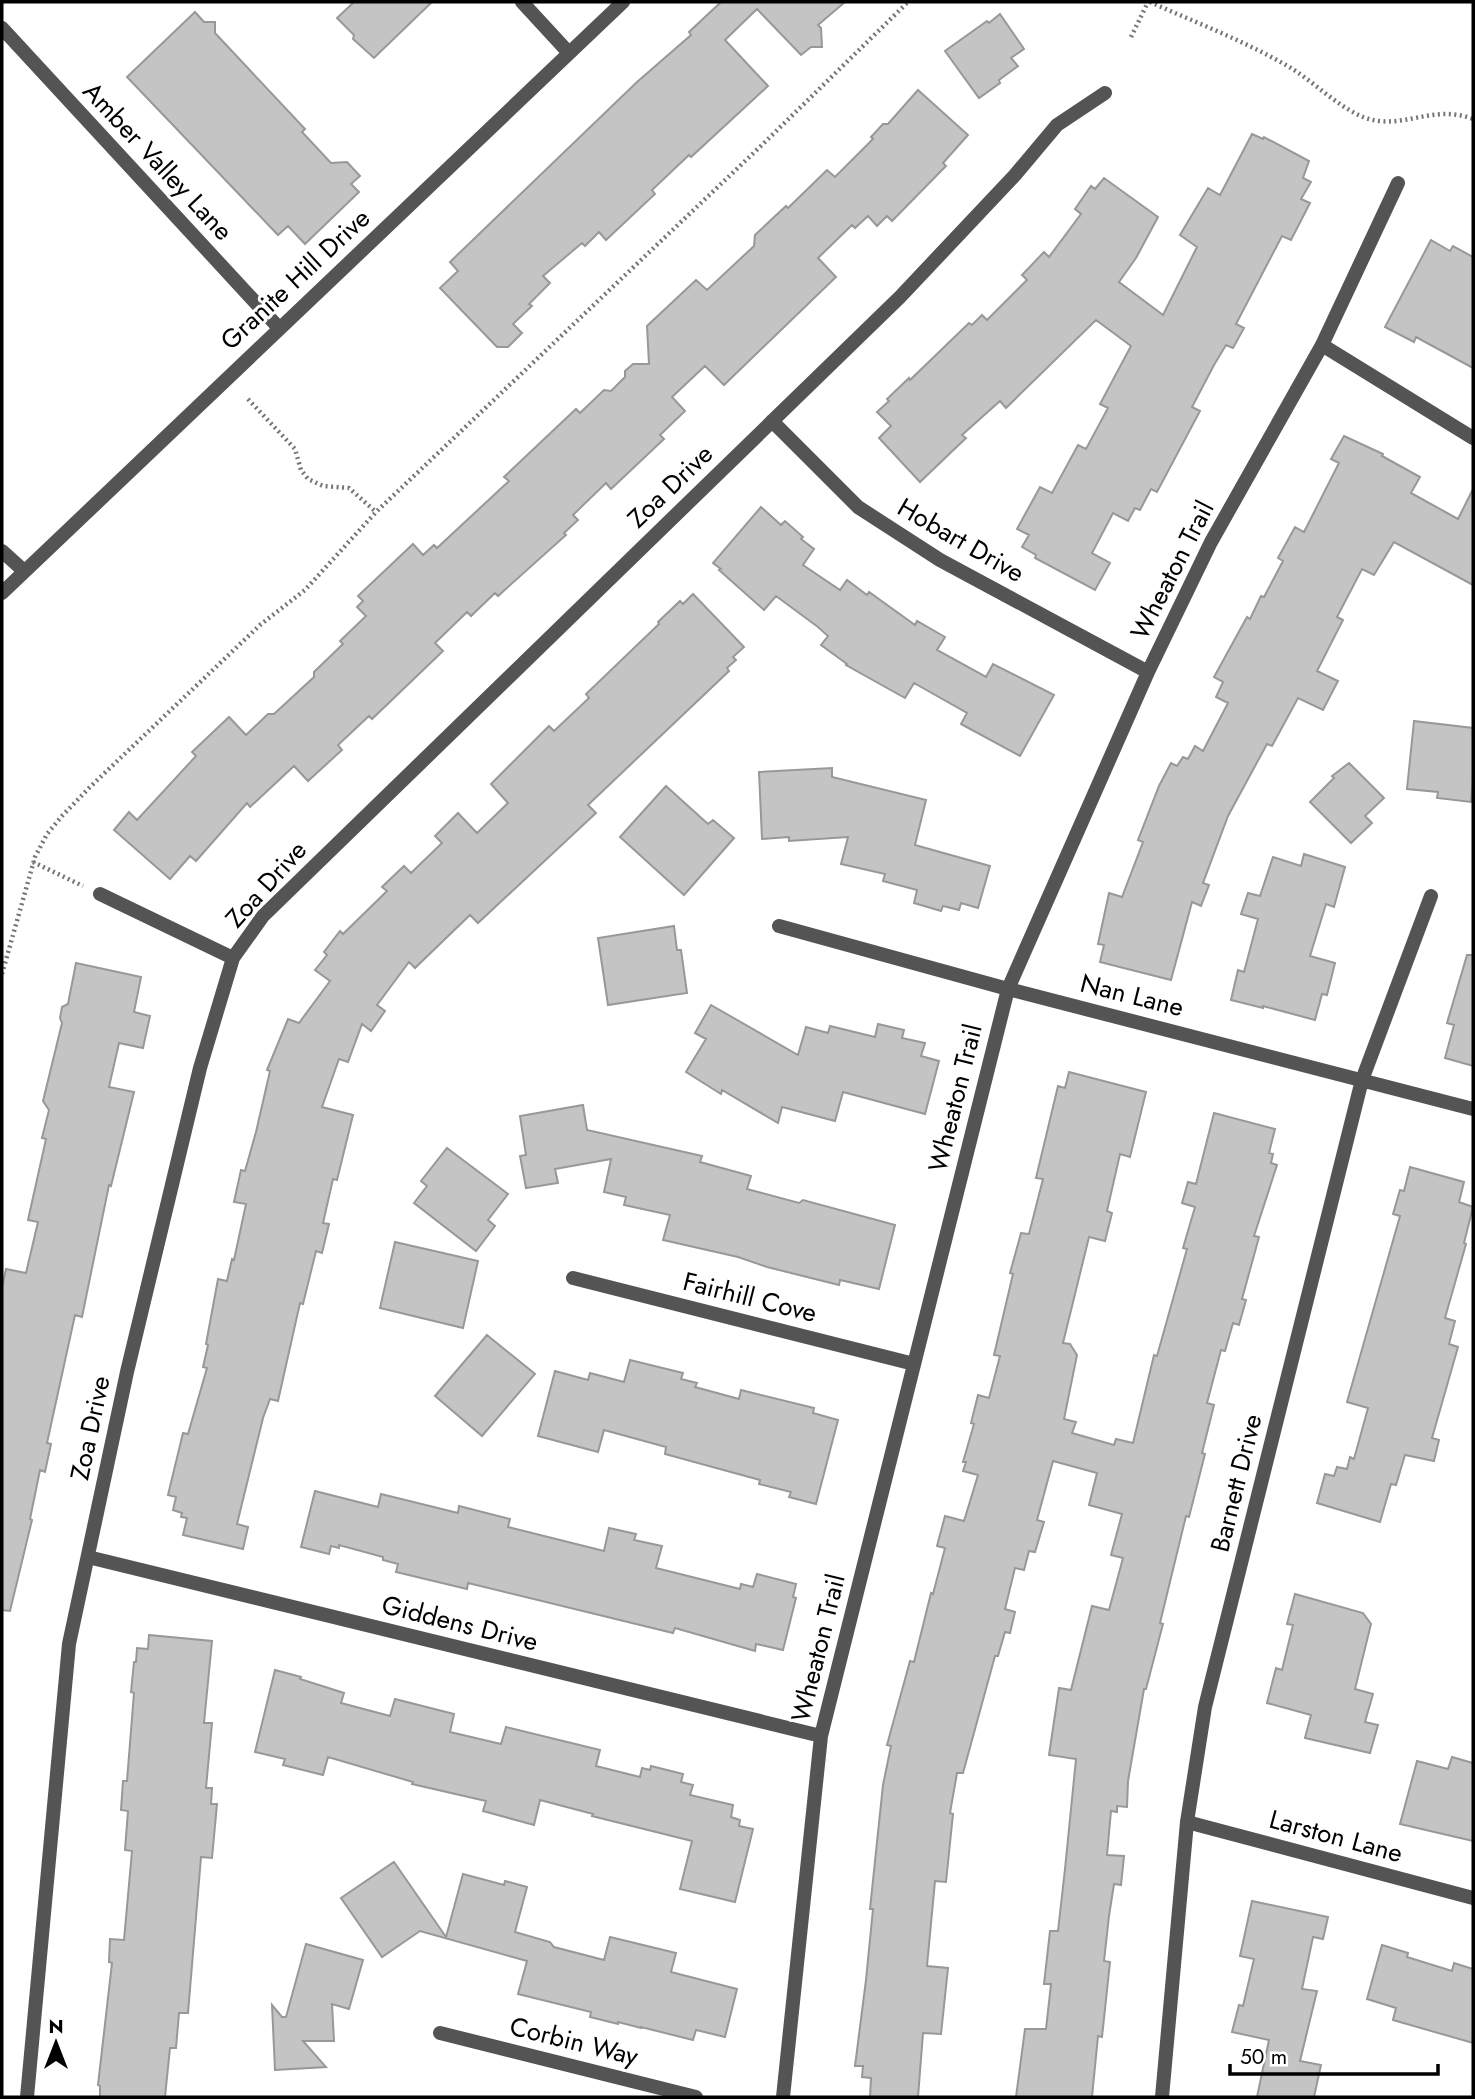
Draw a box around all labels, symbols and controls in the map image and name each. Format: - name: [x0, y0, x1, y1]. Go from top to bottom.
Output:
- street label: Amber Valley Lane: [74, 73, 242, 249]
- street label: Granite Hill Drive: [212, 200, 378, 358]
- street label: Zoa Drive: [619, 436, 721, 536]
- street label: Hobart Drive: [890, 488, 1032, 592]
- street label: Wheaton Trail: [1121, 494, 1223, 646]
- street label: Zoa Drive: [217, 832, 315, 936]
- street label: Nan Lane: [1076, 964, 1188, 1026]
- street label: Wheaton Trail: [918, 1020, 992, 1176]
- street label: Fairhill Cove: [679, 1262, 821, 1332]
- street label: Zoa Drive: [60, 1372, 120, 1484]
- street label: Barnett Drive: [1201, 1410, 1271, 1556]
- street label: Wheaton Trail: [781, 1570, 855, 1726]
- street label: Giddens Drive: [378, 1585, 542, 1661]
- street label: Larston Lane: [1265, 1800, 1407, 1872]
- street label: Corbin Way: [506, 2007, 643, 2075]
- north arrow: [21, 2008, 91, 2078]
- text: N: [48, 2013, 64, 2040]
- scale bar: [1230, 2032, 1438, 2076]
- text: 50 m: [1240, 2042, 1287, 2072]

